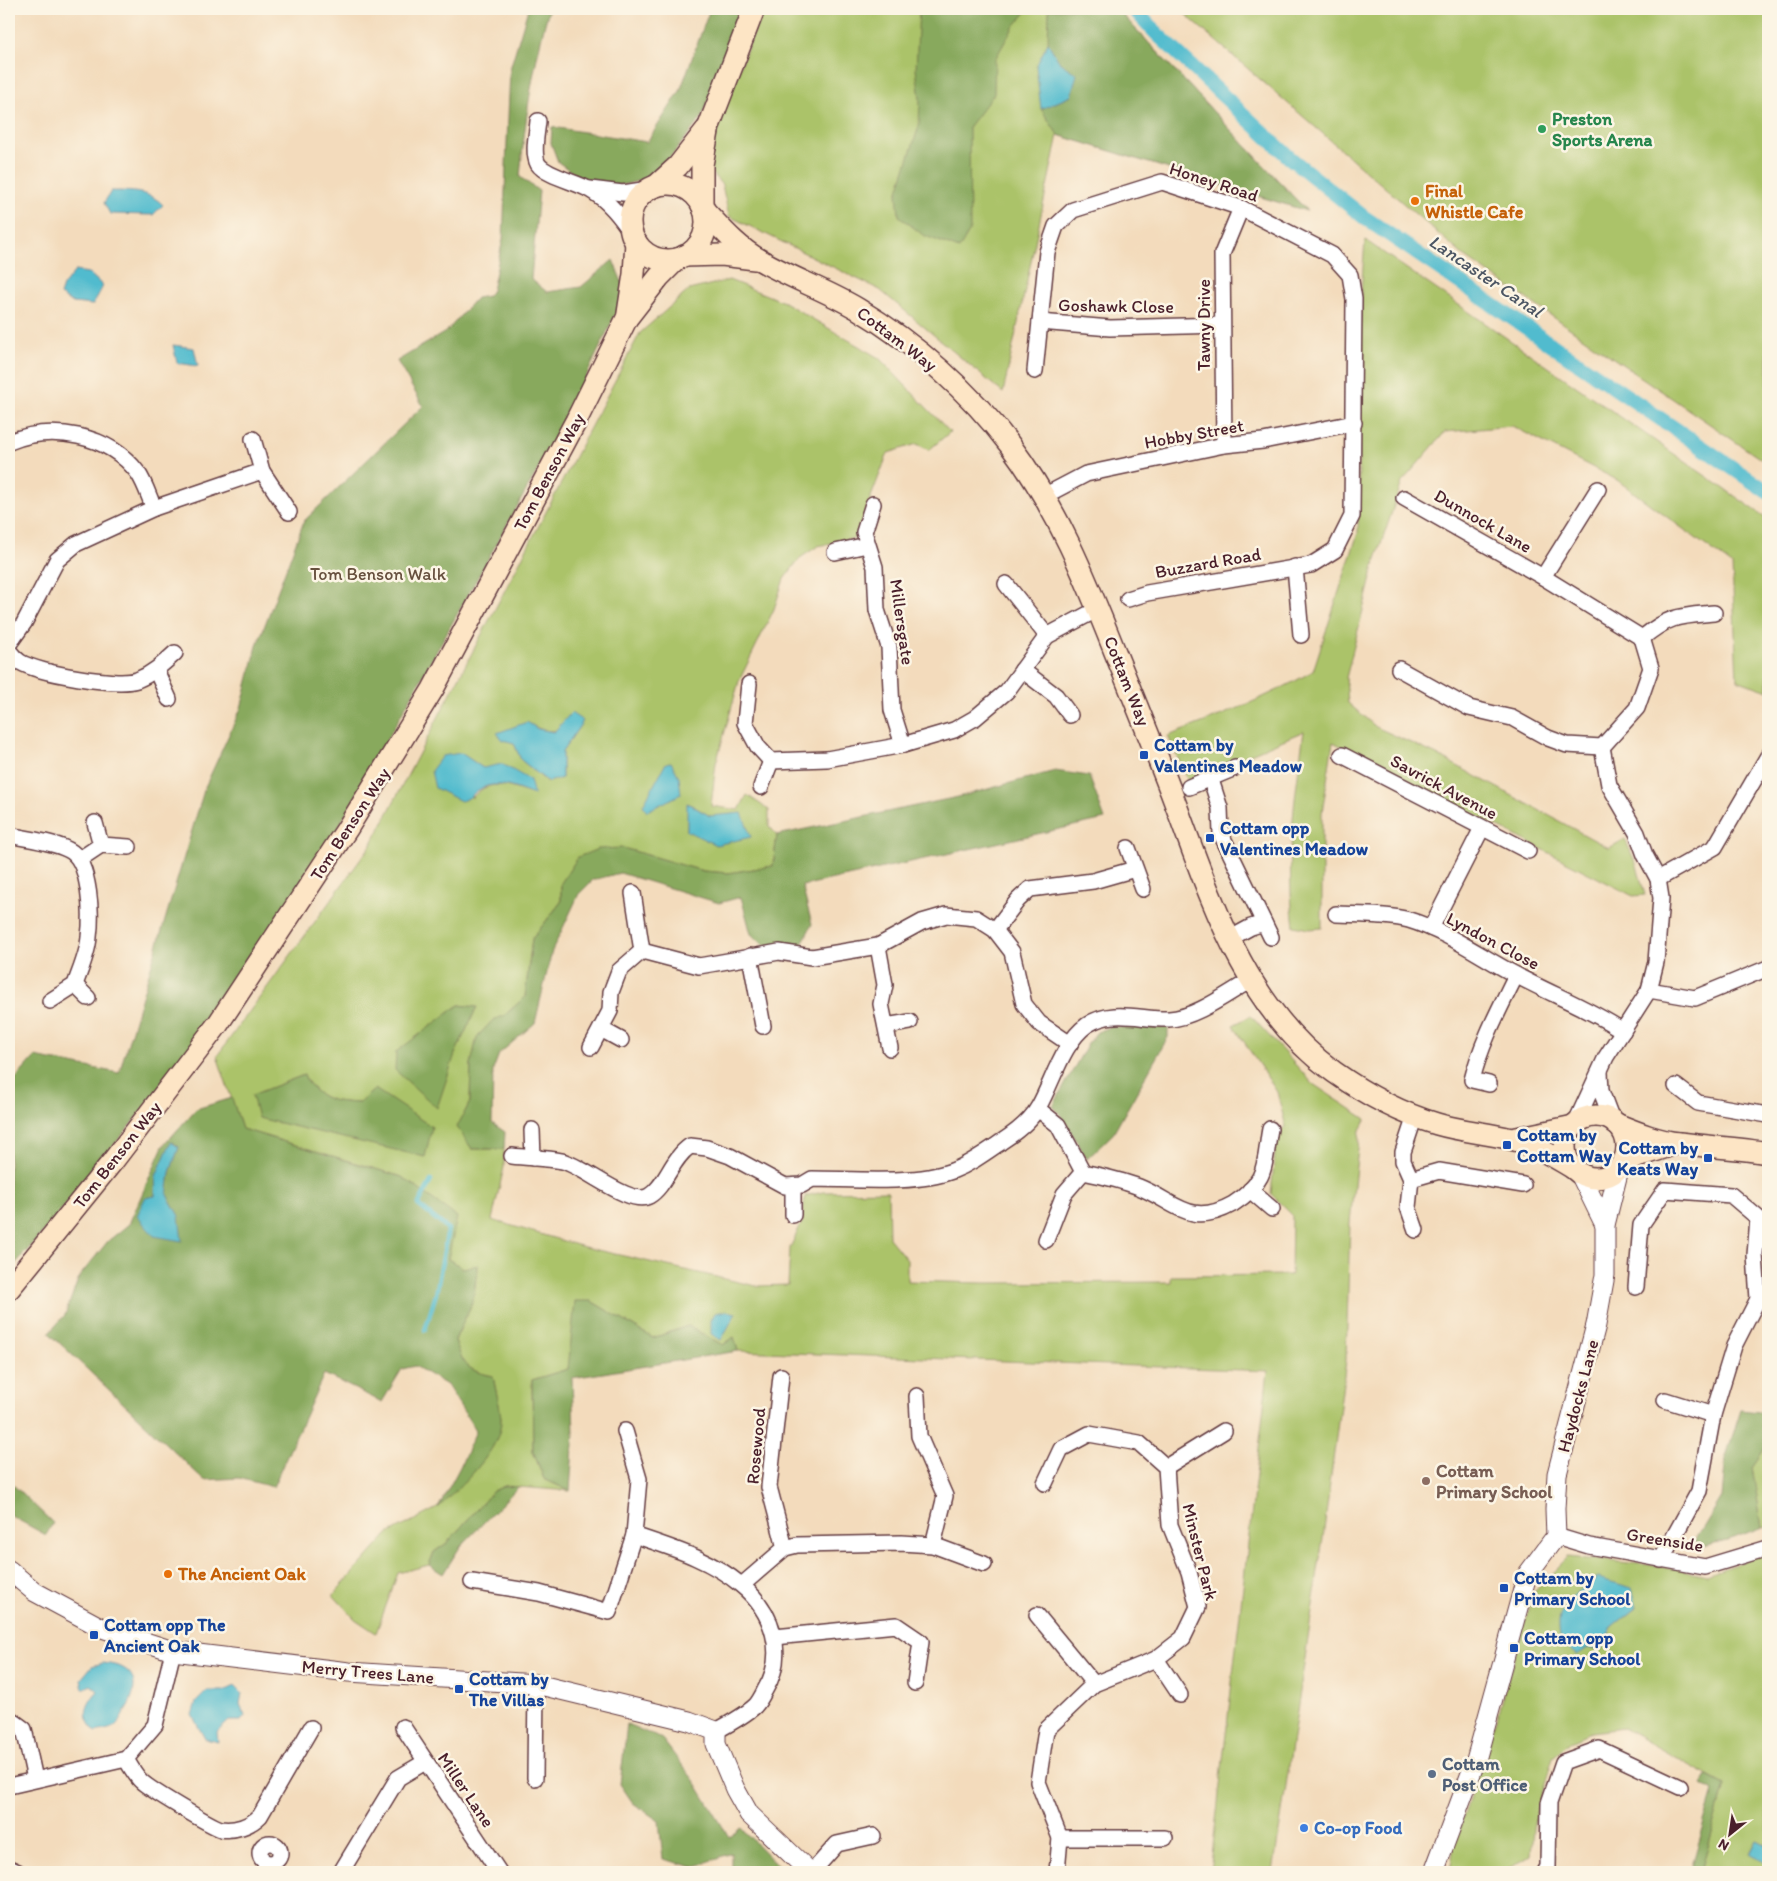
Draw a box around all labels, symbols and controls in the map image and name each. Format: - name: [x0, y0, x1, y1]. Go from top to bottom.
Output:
- place label: Preston Sports Arena: [1552, 108, 1653, 151]
- marker: Preston Sports Arena: [1536, 123, 1548, 135]
- street label: Honey Road: [1167, 157, 1262, 207]
- place label: Final Whistle Cafe: [1425, 180, 1524, 223]
- marker: Final Whistle Cafe: [1409, 195, 1421, 207]
- water label: Lancaster Canal: [1425, 230, 1549, 323]
- street label: Tawny Drive: [1193, 279, 1215, 371]
- street label: Goshawk Close: [1058, 294, 1174, 318]
- street label: Cottam Way: [853, 302, 942, 377]
- street label: Tom Benson Way: [509, 409, 590, 535]
- street label: Hobby Street: [1143, 414, 1246, 454]
- street label: Dunnock Lane: [1430, 484, 1536, 558]
- street label: Buzzard Road: [1153, 543, 1263, 583]
- park label: Tom Benson Walk: [310, 563, 447, 585]
- street label: Millersgate: [885, 578, 919, 666]
- street label: Cottam Way: [1099, 633, 1155, 730]
- place label: Cottam by Valentines Meadow: [1154, 734, 1303, 777]
- marker: Cottam by Valentines Meadow: [1138, 749, 1150, 761]
- street label: Savrick Avenue: [1387, 750, 1501, 824]
- street label: Tom Benson Way: [305, 763, 395, 885]
- place label: Cottam opp Valentines Meadow: [1220, 817, 1369, 860]
- marker: Cottam opp Valentines Meadow: [1204, 832, 1216, 844]
- street label: Lyndon Close: [1443, 907, 1543, 975]
- street label: Tom Benson Way: [68, 1096, 166, 1213]
- place label: Cottam by Cottam Way: [1517, 1124, 1612, 1167]
- place label: Cottam by Keats Way: [1617, 1137, 1698, 1180]
- marker: Cottam by Cottam Way: [1501, 1139, 1513, 1151]
- marker: Cottam by Keats Way: [1702, 1152, 1714, 1164]
- street label: Haydocks Lane: [1552, 1337, 1604, 1455]
- street label: Rosewood: [742, 1407, 770, 1485]
- place label: Cottam Primary School: [1436, 1460, 1553, 1503]
- marker: Cottam Primary School: [1420, 1475, 1432, 1487]
- street label: Minster Park: [1177, 1501, 1223, 1603]
- street label: Greenside: [1625, 1523, 1705, 1557]
- place label: The Ancient Oak: [177, 1563, 306, 1585]
- place label: Cottam by Primary School: [1514, 1567, 1631, 1610]
- marker: The Ancient Oak: [162, 1568, 174, 1580]
- marker: Cottam by Primary School: [1498, 1582, 1510, 1594]
- place label: Cottam opp The Ancient Oak: [103, 1614, 226, 1657]
- place label: Cottam opp Primary School: [1524, 1627, 1641, 1670]
- marker: Cottam opp The Ancient Oak: [88, 1629, 100, 1641]
- marker: Cottam opp Primary School: [1508, 1642, 1520, 1654]
- street label: Merry Trees Lane: [301, 1655, 435, 1689]
- place label: Cottam by The Villas: [468, 1668, 549, 1711]
- marker: Cottam by The Villas: [453, 1683, 465, 1695]
- street label: Miller Lane: [433, 1748, 499, 1832]
- place label: Cottam Post Office: [1442, 1753, 1528, 1796]
- marker: Cottam Post Office: [1426, 1768, 1438, 1780]
- north arrow: [1704, 1808, 1754, 1858]
- place label: Co-op Food: [1314, 1817, 1402, 1839]
- marker: Co-op Food: [1298, 1822, 1310, 1834]
- text: N: [1715, 1835, 1732, 1855]

